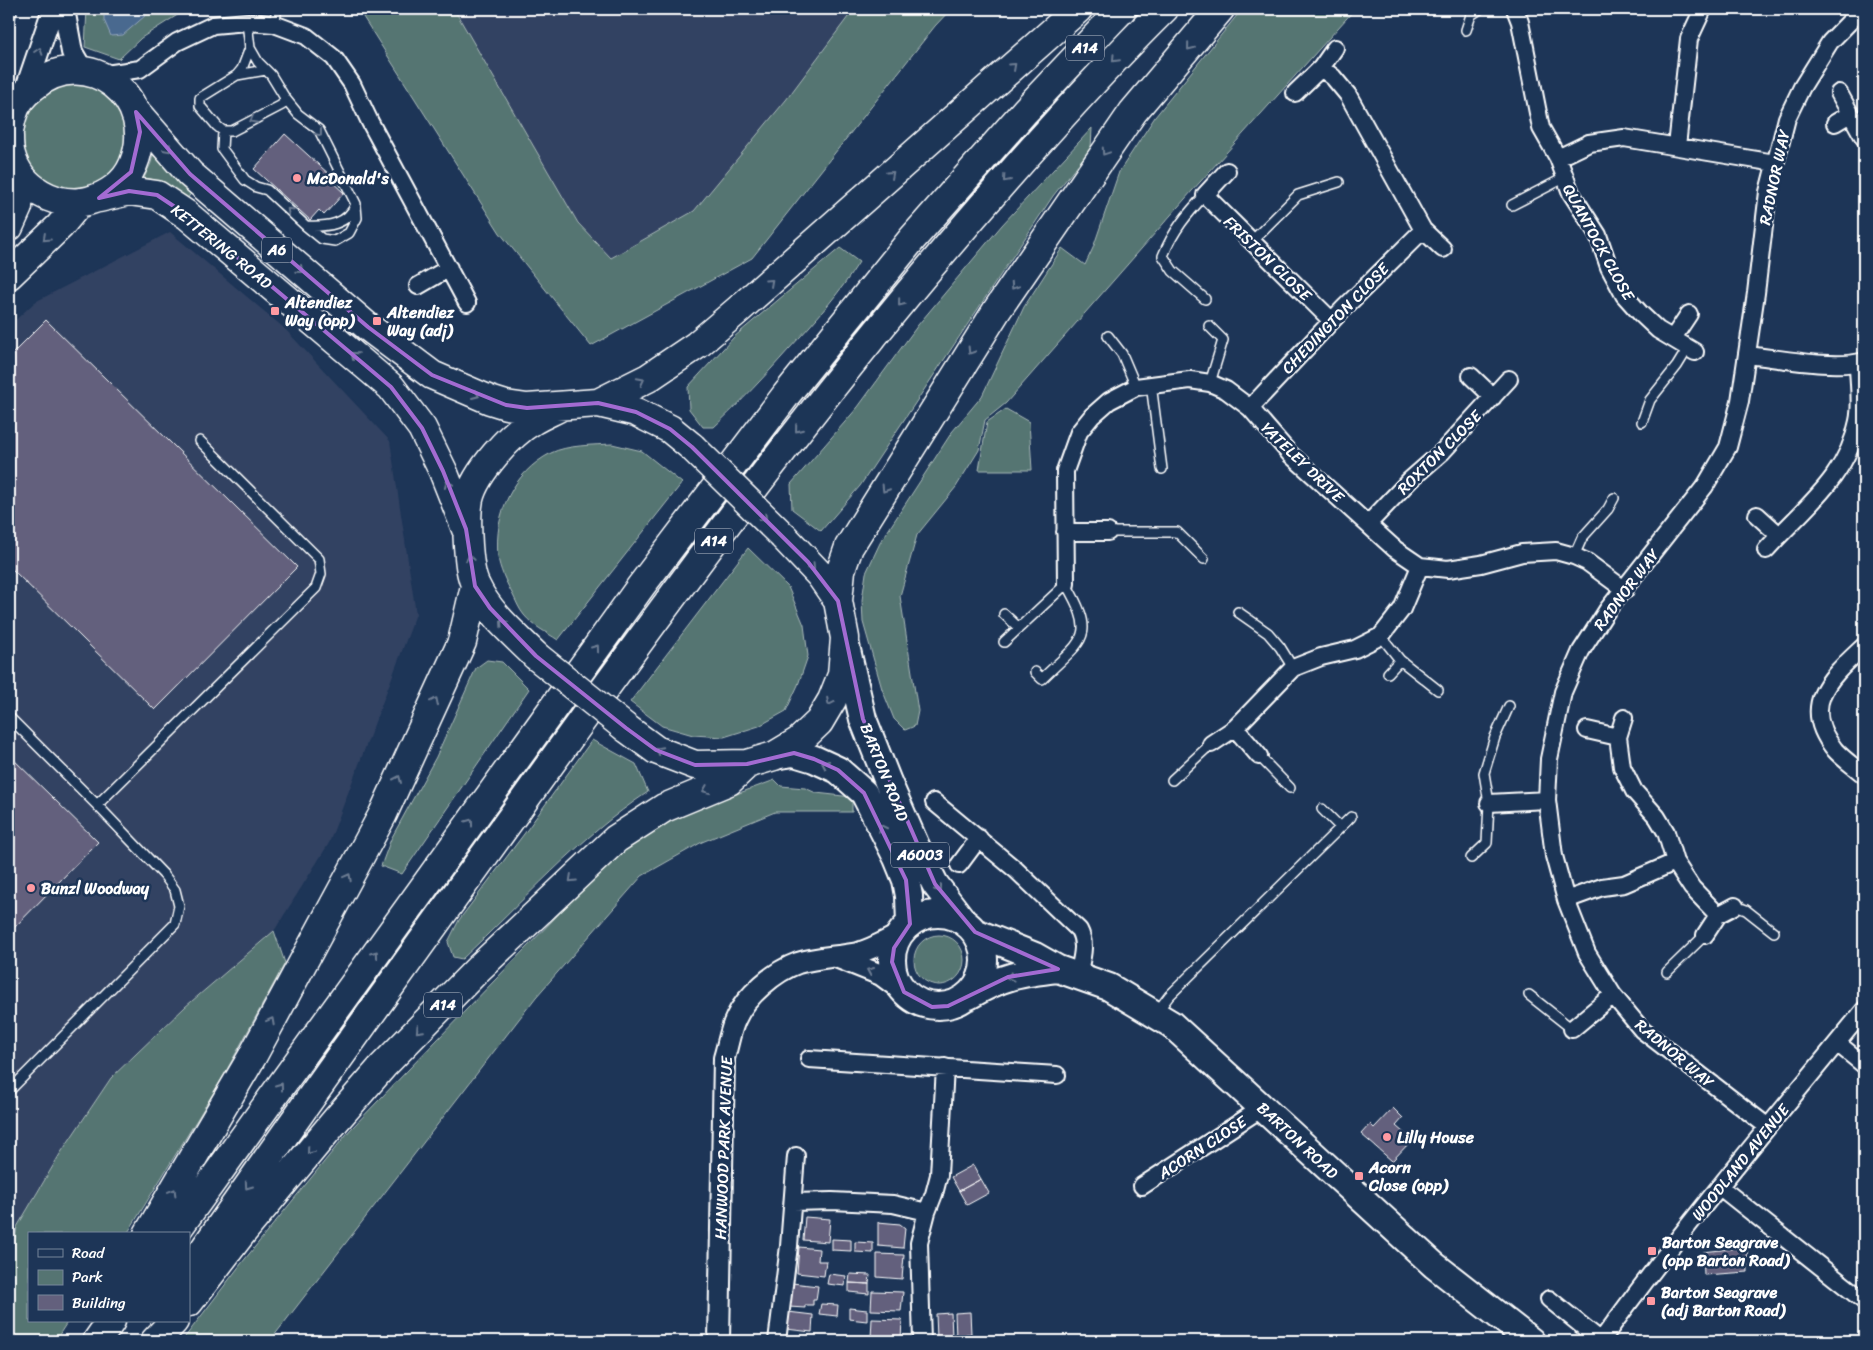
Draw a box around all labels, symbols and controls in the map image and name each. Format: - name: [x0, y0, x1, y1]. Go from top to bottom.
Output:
- road number: A14: [1066, 36, 1104, 60]
- one-way arrow: [1186, 41, 1195, 50]
- one-way arrow: [34, 48, 44, 56]
- one-way arrow: [1112, 54, 1121, 63]
- one-way arrow: [1007, 63, 1016, 72]
- one-way arrow: [249, 114, 258, 124]
- street label: RADNOR WAY: [1750, 126, 1799, 228]
- one-way arrow: [313, 127, 322, 137]
- one-way arrow: [162, 143, 171, 152]
- one-way arrow: [1102, 146, 1111, 156]
- place label: McDonald's: [306, 164, 389, 193]
- one-way arrow: [886, 171, 895, 180]
- marker: McDonald's: [291, 172, 303, 184]
- one-way arrow: [1003, 174, 1012, 183]
- street label: QUANTOCK CLOSE: [1554, 178, 1643, 307]
- street label: KETTERING ROAD: [164, 196, 279, 297]
- one-way arrow: [287, 208, 296, 217]
- street label: FRISTON CLOSE: [1216, 208, 1320, 309]
- one-way arrow: [43, 232, 52, 241]
- road number: A6: [262, 238, 292, 262]
- street label: CHEDINGTON CLOSE: [1274, 255, 1397, 381]
- one-way arrow: [295, 264, 304, 273]
- one-way arrow: [764, 279, 773, 288]
- one-way arrow: [1010, 281, 1020, 290]
- place label: Altendiez Way (opp): [284, 288, 356, 335]
- one-way arrow: [898, 297, 906, 306]
- place label: Altendiez Way (adj): [386, 298, 456, 345]
- marker: Altendiez Way (opp): [269, 305, 281, 317]
- marker: Altendiez Way (adj): [371, 315, 383, 327]
- one-way arrow: [968, 346, 978, 355]
- one-way arrow: [350, 352, 359, 361]
- one-way arrow: [636, 377, 645, 387]
- one-way arrow: [472, 389, 480, 399]
- street label: ROXTON CLOSE: [1390, 402, 1490, 502]
- street label: YATELEY DRIVE: [1254, 415, 1352, 511]
- one-way arrow: [795, 424, 804, 433]
- one-way arrow: [444, 480, 455, 489]
- one-way arrow: [882, 484, 892, 493]
- one-way arrow: [758, 512, 767, 521]
- road number: A14: [695, 528, 733, 554]
- street label: RADNOR WAY: [1586, 542, 1667, 637]
- one-way arrow: [465, 553, 475, 562]
- one-way arrow: [806, 561, 815, 570]
- one-way arrow: [500, 619, 509, 628]
- one-way arrow: [590, 644, 599, 654]
- one-way arrow: [429, 697, 439, 706]
- one-way arrow: [826, 697, 836, 706]
- street label: BARTON ROAD: [852, 719, 918, 826]
- one-way arrow: [655, 746, 664, 756]
- one-way arrow: [821, 760, 830, 770]
- one-way arrow: [392, 775, 403, 784]
- one-way arrow: [702, 784, 711, 794]
- one-way arrow: [464, 819, 473, 828]
- one-way arrow: [878, 824, 888, 833]
- road number: A6003: [891, 842, 949, 868]
- one-way arrow: [569, 873, 578, 882]
- place label: Bunzl Woodway: [41, 874, 150, 903]
- one-way arrow: [342, 874, 352, 883]
- marker: Bunzl Woodway: [25, 882, 37, 894]
- one-way arrow: [933, 883, 942, 893]
- one-way arrow: [369, 950, 378, 960]
- one-way arrow: [867, 967, 876, 977]
- one-way arrow: [1006, 971, 1015, 982]
- road number: A14: [424, 992, 462, 1018]
- street label: RADNOR WAY: [1628, 1011, 1721, 1096]
- one-way arrow: [265, 1017, 275, 1026]
- one-way arrow: [416, 1024, 425, 1033]
- street label: HANWOOD PARK AVENUE: [706, 1055, 741, 1240]
- one-way arrow: [274, 1083, 282, 1092]
- street label: BARTON ROAD: [1250, 1094, 1346, 1187]
- street label: WOODLAND AVENUE: [1684, 1096, 1798, 1227]
- street label: ACORN CLOSE: [1151, 1107, 1254, 1188]
- place label: Lilly House: [1397, 1123, 1475, 1152]
- marker: Lilly House: [1381, 1131, 1393, 1143]
- one-way arrow: [307, 1145, 316, 1154]
- place label: Acorn Close (opp): [1368, 1153, 1449, 1200]
- marker: Acorn Close (opp): [1353, 1170, 1365, 1182]
- one-way arrow: [245, 1180, 254, 1190]
- one-way arrow: [167, 1188, 177, 1197]
- place label: Barton Seagrave (opp Barton Road): [1662, 1228, 1791, 1275]
- legend: [28, 1232, 190, 1322]
- text: Road: [72, 1240, 105, 1266]
- marker: Barton Seagrave (opp Barton Road): [1646, 1245, 1658, 1257]
- text: Park: [72, 1264, 103, 1290]
- place label: Barton Seagrave (adj Barton Road): [1661, 1278, 1786, 1325]
- text: Building: [72, 1290, 126, 1316]
- marker: Barton Seagrave (adj Barton Road): [1645, 1295, 1657, 1307]

